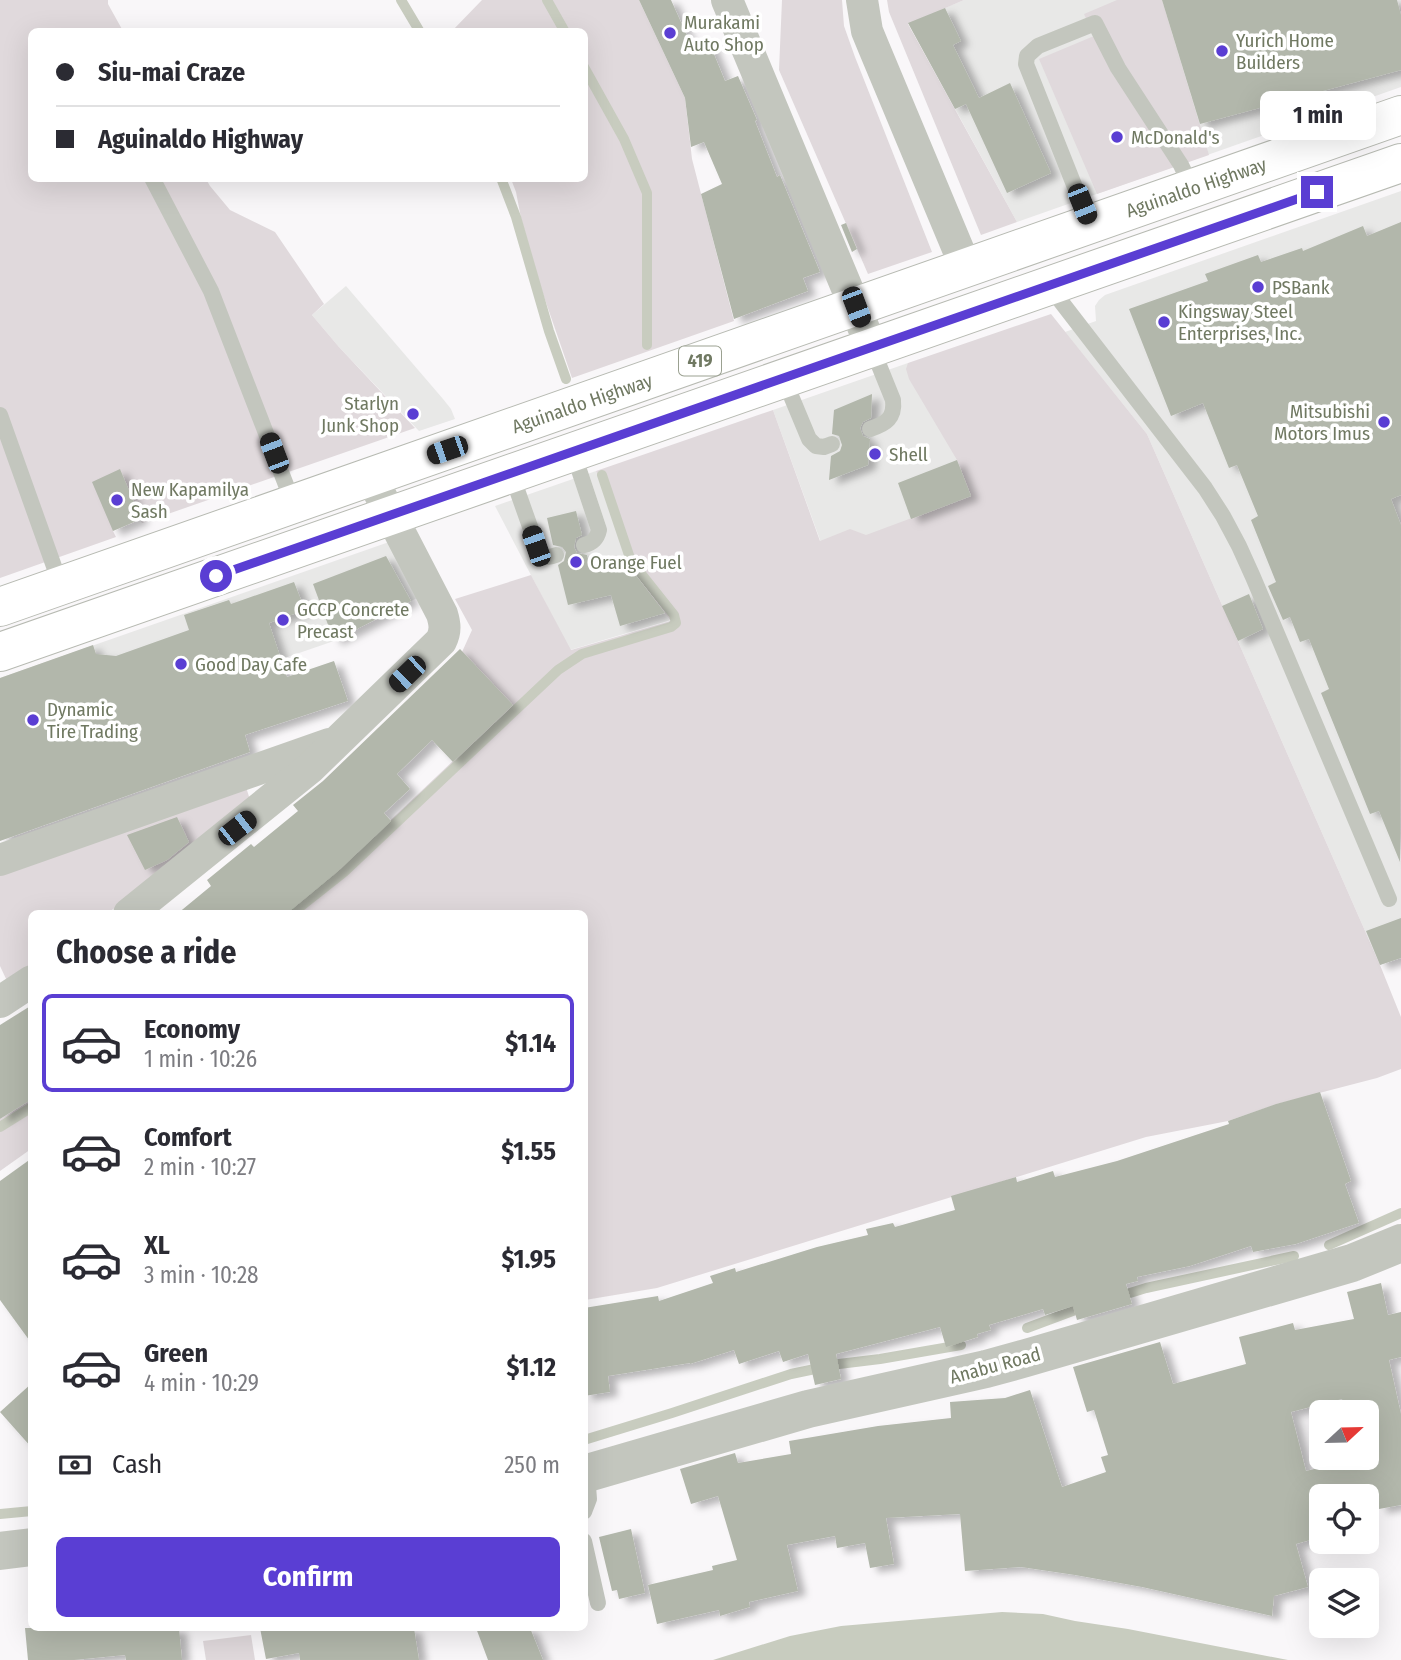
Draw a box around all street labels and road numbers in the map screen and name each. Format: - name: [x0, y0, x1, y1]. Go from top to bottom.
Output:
- street label: Aguinaldo Highway: [1123, 152, 1270, 222]
- road number: 419: [679, 346, 721, 376]
- street label: Aguinaldo Highway: [509, 368, 656, 438]
- street label: Anabu Road: [947, 1342, 1043, 1389]

